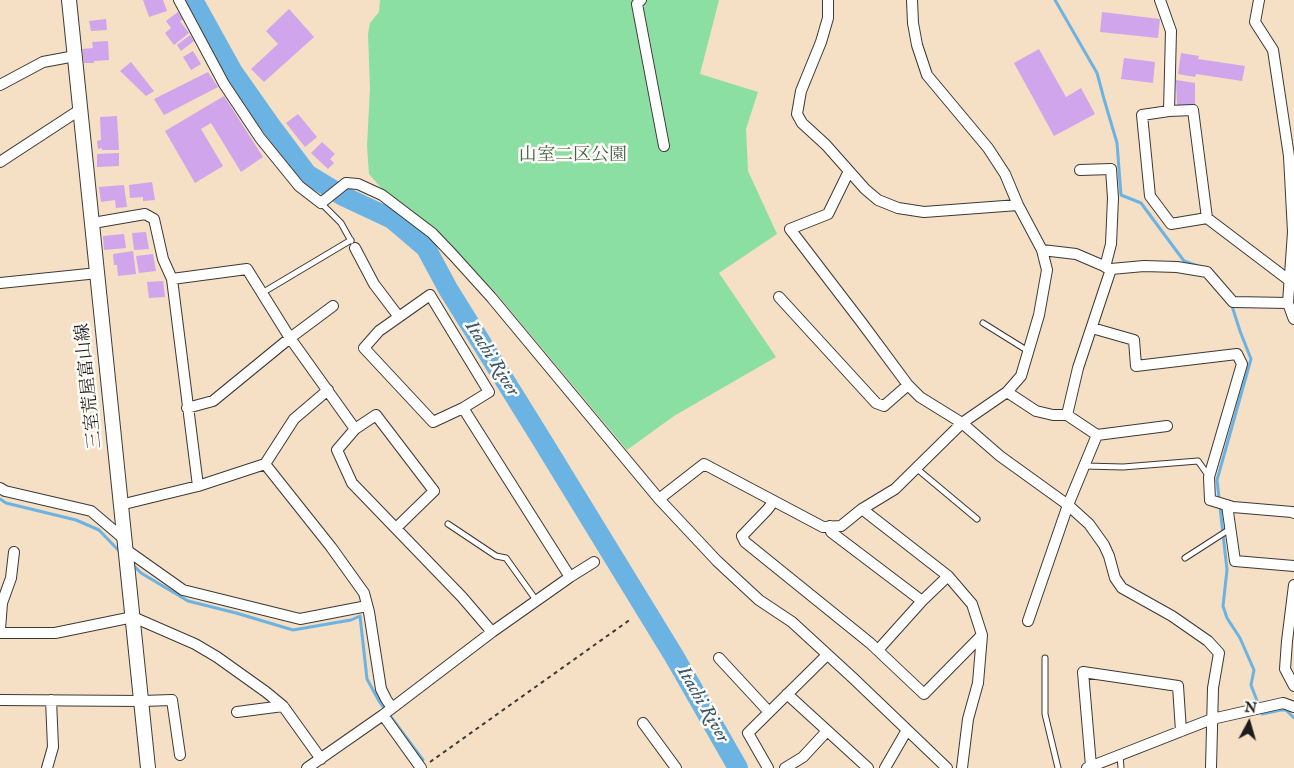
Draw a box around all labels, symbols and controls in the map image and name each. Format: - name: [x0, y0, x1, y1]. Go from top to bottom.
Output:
- park label: 山室二区公園: [519, 145, 627, 167]
- water label: Itachi River: [459, 317, 523, 401]
- street label: 三室荒屋富山線: [73, 322, 107, 450]
- water label: Itachi River: [671, 663, 733, 747]
- north arrow: [1224, 698, 1274, 748]
- text: N: [1244, 698, 1258, 718]

